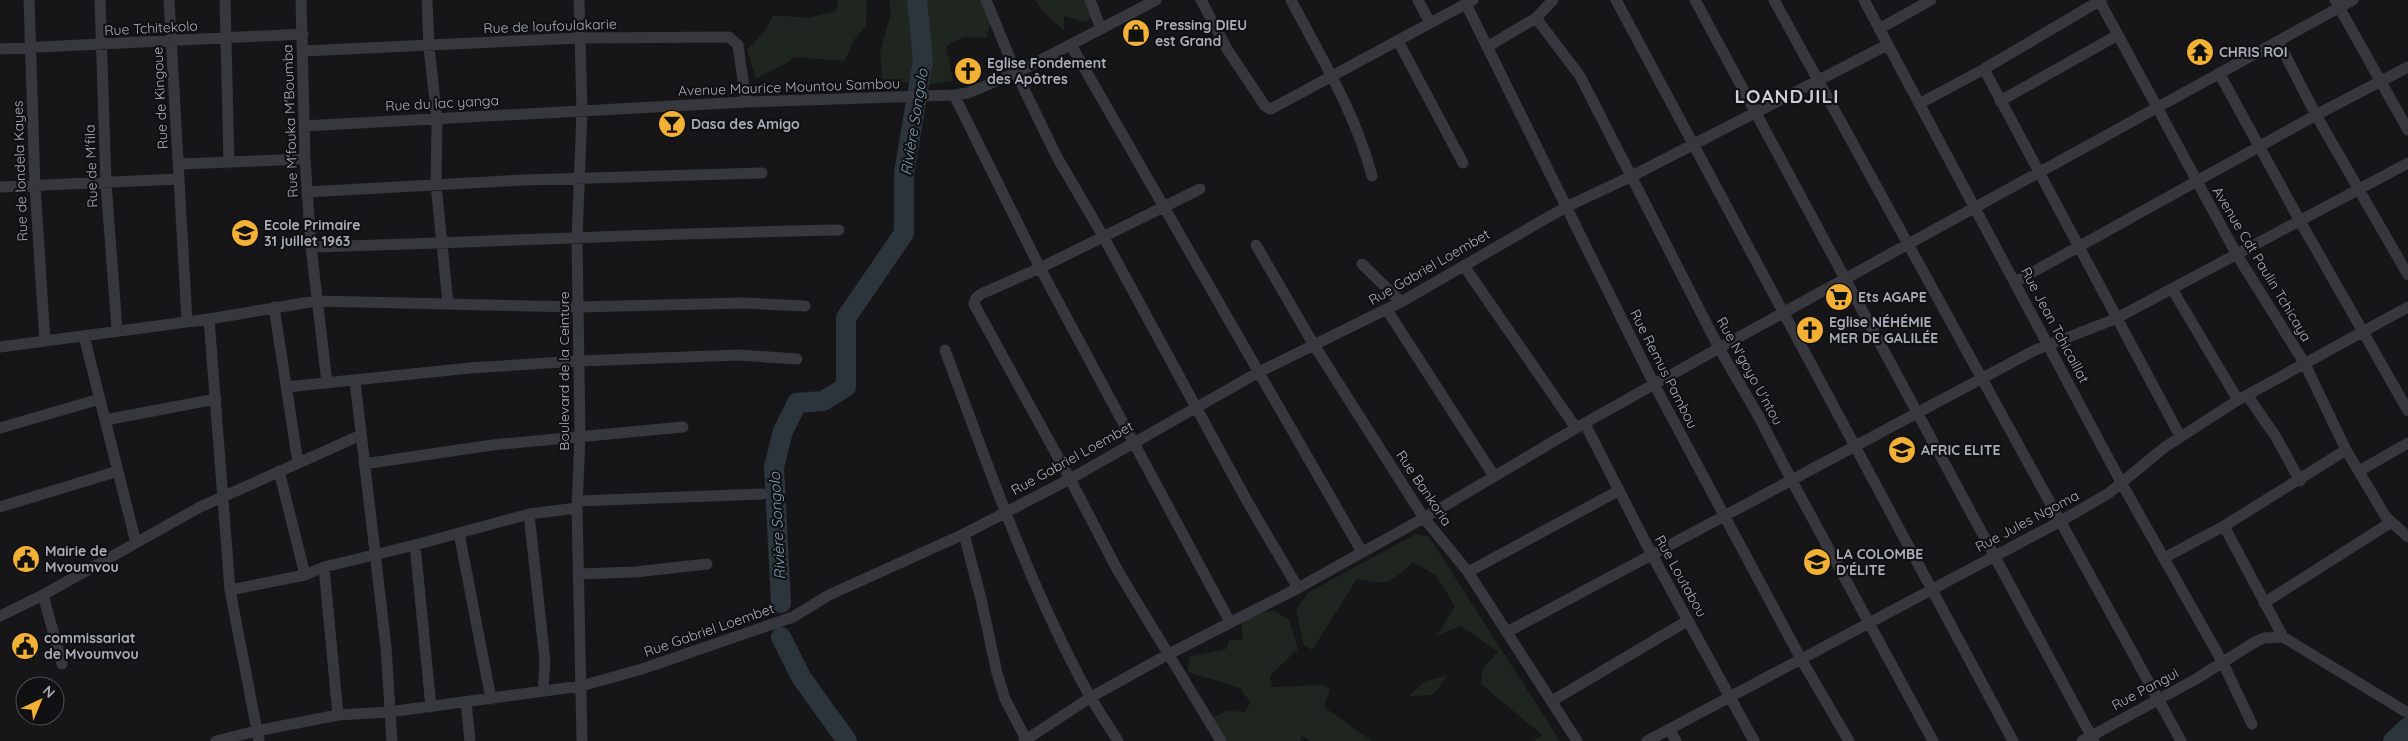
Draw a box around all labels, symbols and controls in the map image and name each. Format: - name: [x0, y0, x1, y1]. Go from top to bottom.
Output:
- street label: Rue de loufoulakarie: [483, 15, 617, 37]
- place label: Pressing DIEU est Grand: [1155, 16, 1247, 50]
- street label: Rue Tchitekolo: [104, 17, 198, 39]
- shop icon: Pressing DIEU est Grand: [1121, 18, 1151, 48]
- temple icon: CHRIS ROI: [2185, 37, 2215, 67]
- place label: CHRIS ROI: [2219, 43, 2288, 61]
- street label: Rue M'fouka M'Boumba: [278, 44, 302, 198]
- street label: Rue de Kingoue: [148, 46, 172, 150]
- place label: Eglise Fondement des Apôtres: [987, 54, 1107, 88]
- church icon: Eglise Fondement des Apôtres: [953, 56, 983, 86]
- water label: Rivière Songolo: [896, 66, 932, 177]
- street label: Avenue Maurice Mountou Sambou: [678, 74, 900, 100]
- district label: LOANDJILI: [1735, 84, 1839, 108]
- street label: Rue du lac yanga: [385, 91, 499, 115]
- street label: Rue de londela Kayes: [9, 100, 31, 242]
- bar icon: Dasa des Amigo: [657, 109, 687, 139]
- place label: Dasa des Amigo: [691, 115, 800, 133]
- street label: Rue de M'fila: [81, 124, 101, 208]
- street label: Avenue Cdt Paulin Tchicaya: [2209, 183, 2315, 345]
- place label: Ecole Primaire 31 juillet 1963: [264, 216, 361, 250]
- school or university icon: Ecole Primaire 31 juillet 1963: [230, 218, 260, 248]
- street label: Rue Gabriel Loembet: [1365, 225, 1493, 309]
- street label: Rue Jean Tchicaillat: [2017, 264, 2093, 386]
- supermarket icon: Ets AGAPE: [1824, 282, 1854, 312]
- place label: Ets AGAPE: [1858, 288, 1927, 306]
- street label: Boulevard de la Ceinture: [555, 291, 573, 451]
- street label: Rue Remus Pambou: [1626, 306, 1702, 432]
- place label: Eglise NÉHÉMIE MER DE GALILÉE: [1829, 313, 1938, 347]
- street label: Rue N'goyo U'ntou: [1713, 314, 1787, 428]
- church icon: Eglise NÉHÉMIE MER DE GALILÉE: [1795, 315, 1825, 345]
- street label: Rue Gabriel Loembet: [1008, 417, 1136, 499]
- school or university icon: AFRIC ELITE: [1887, 435, 1917, 465]
- place label: AFRIC ELITE: [1921, 441, 2000, 459]
- street label: Rue Bankoria: [1392, 447, 1456, 529]
- water label: Rivière Songolo: [765, 471, 789, 580]
- street label: Rue Jules Ngoma: [1972, 486, 2082, 556]
- street label: Rue Loutabou: [1651, 532, 1711, 620]
- place label: Mairie de Mvoumvou: [45, 542, 119, 576]
- public building icon: Mairie de Mvoumvou: [11, 544, 41, 574]
- place label: LA COLOMBE D'ÉLITE: [1836, 545, 1923, 579]
- school or university icon: LA COLOMBE D'ÉLITE: [1802, 547, 1832, 577]
- street label: Rue Gabriel Loembet: [641, 599, 777, 661]
- place label: commissariat de Mvoumvou: [44, 629, 139, 663]
- public building icon: commissariat de Mvoumvou: [10, 631, 40, 661]
- street label: Rue Pangui: [2108, 664, 2182, 714]
- north arrow: [15, 676, 65, 726]
- text: N: [39, 682, 59, 702]

